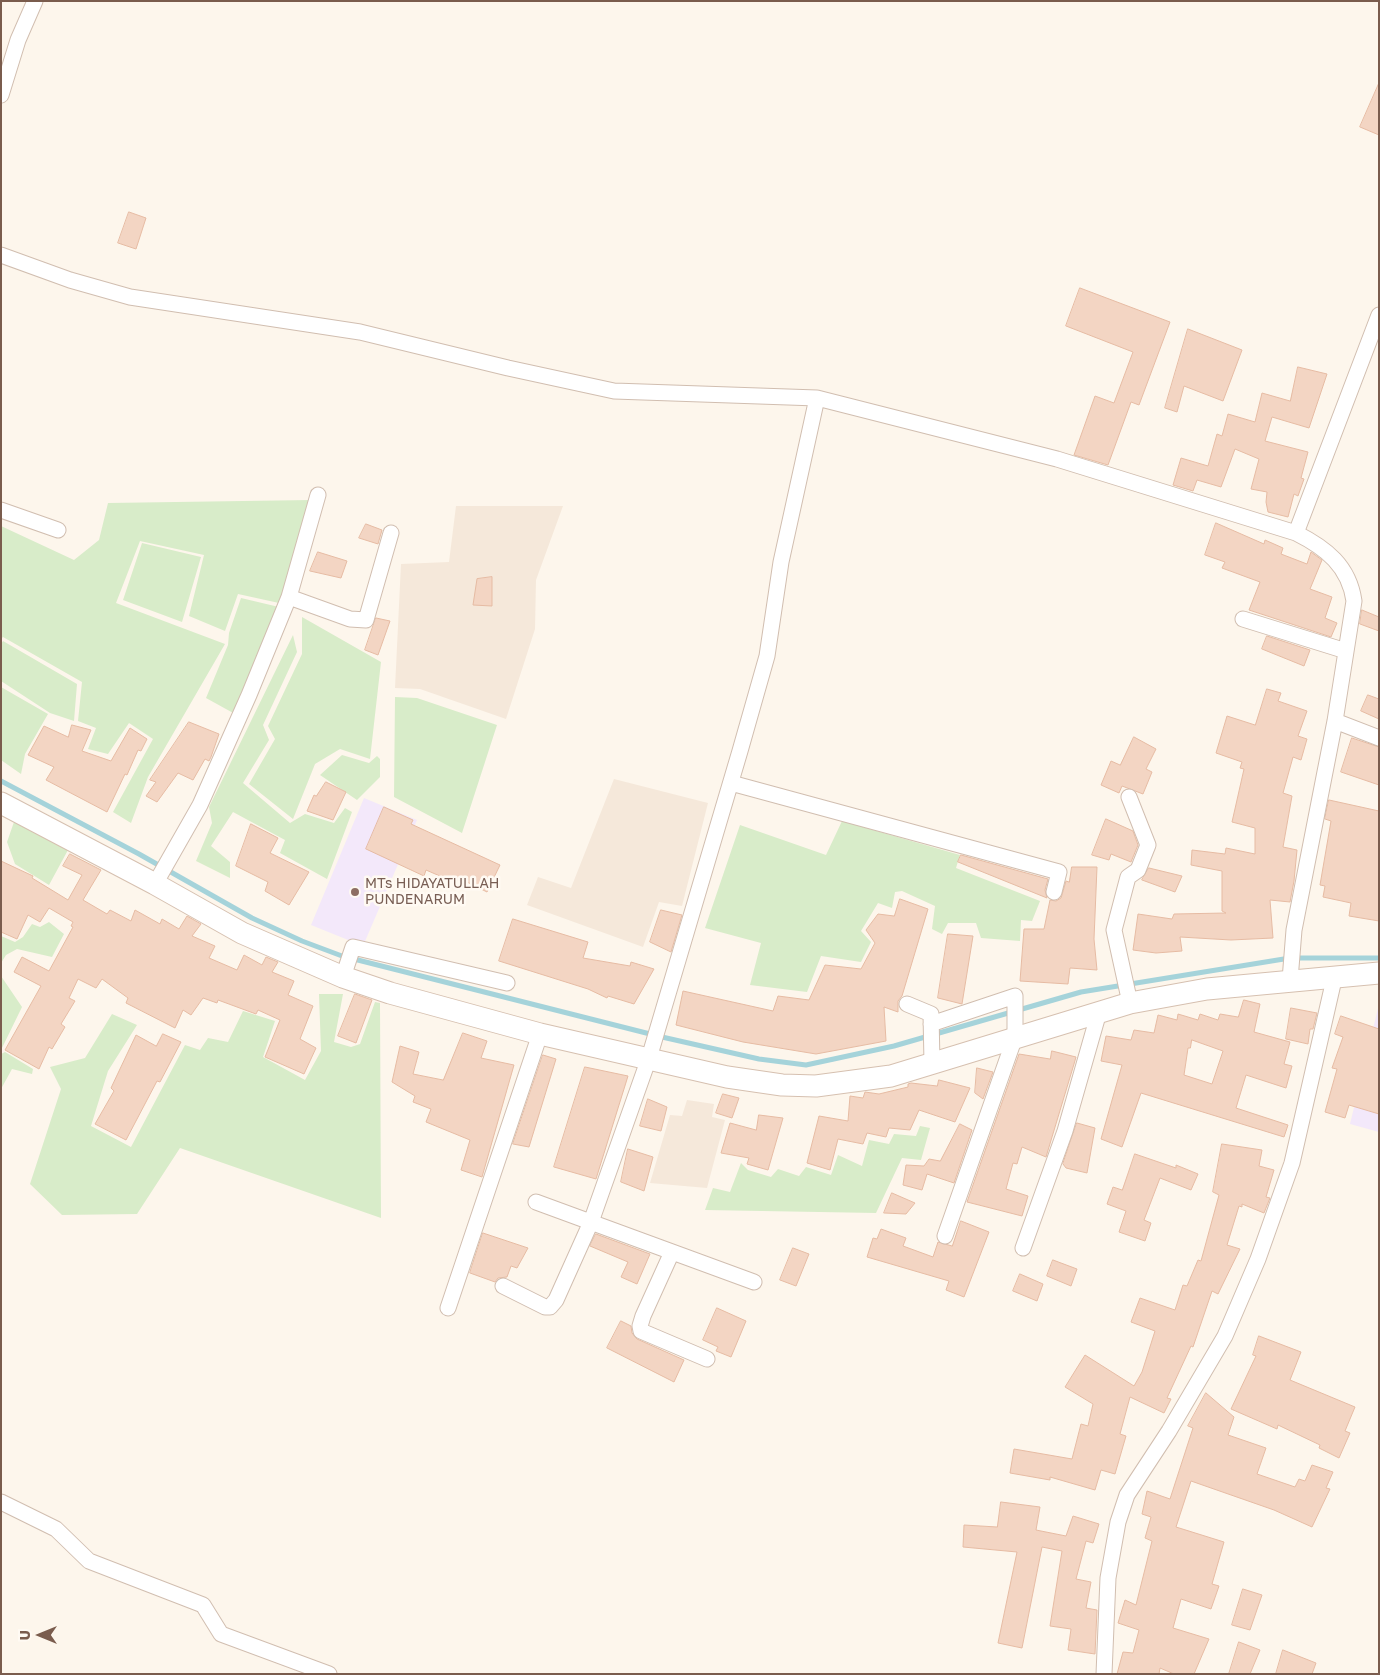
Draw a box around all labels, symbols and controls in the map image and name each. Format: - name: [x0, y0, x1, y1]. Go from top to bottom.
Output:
- place label: MTs HIDAYATULLAH PUNDENARUM: [365, 876, 499, 909]
- marker: MTs HIDAYATULLAH PUNDENARUM: [349, 886, 361, 898]
- north arrow: [15, 1610, 65, 1660]
- text: U: [16, 1630, 33, 1640]

